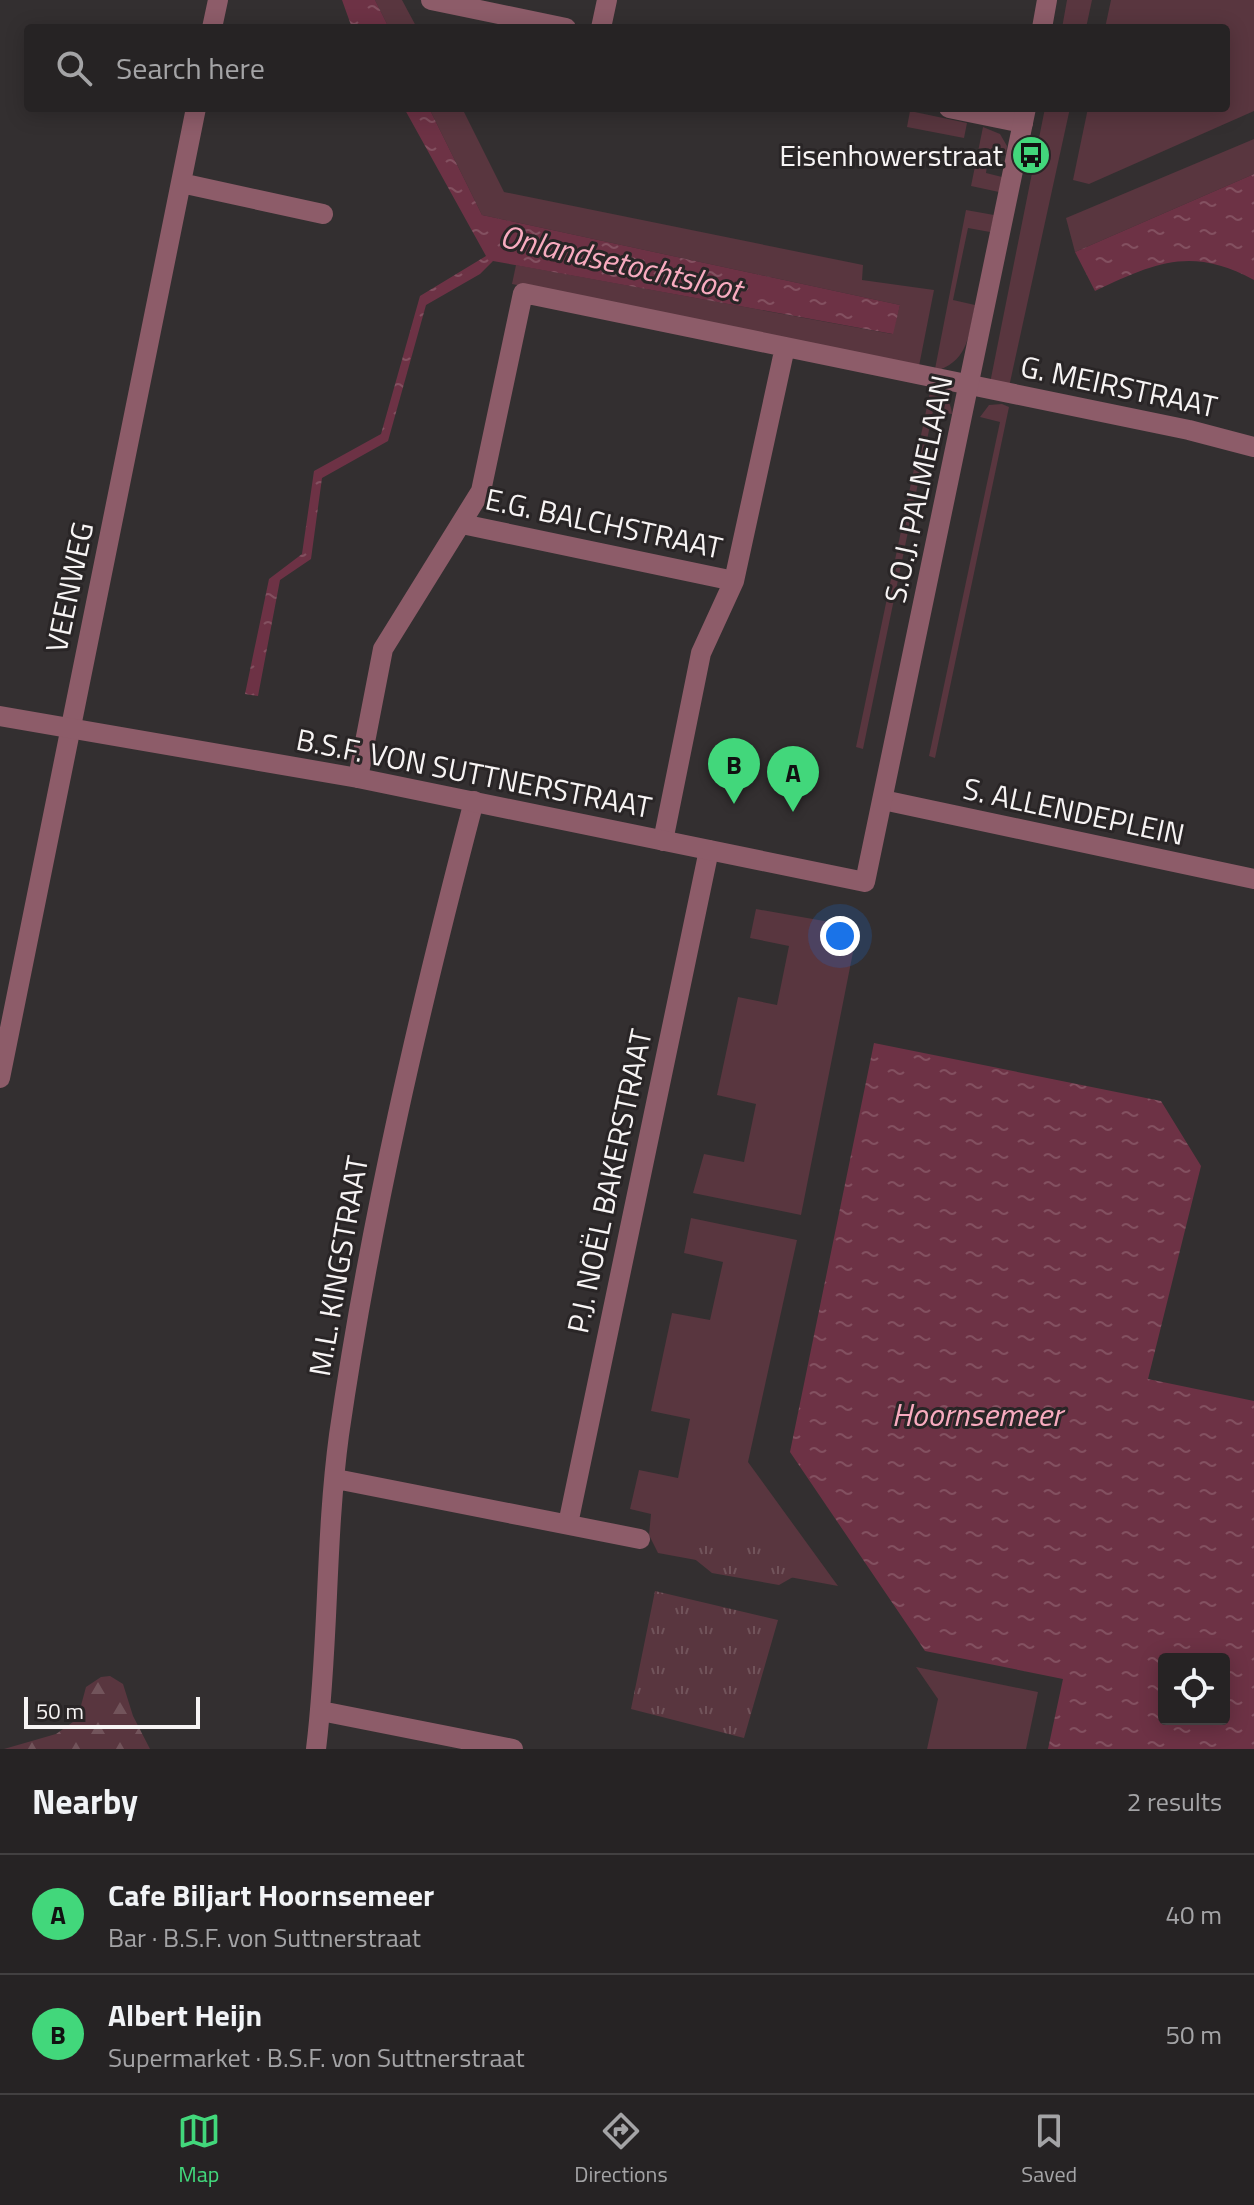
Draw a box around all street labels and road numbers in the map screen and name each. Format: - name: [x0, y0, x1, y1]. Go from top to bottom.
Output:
- street label: G. MEIRSTRAAT: [1017, 343, 1222, 429]
- street label: S.O.J. PALMELAAN: [871, 371, 965, 607]
- street label: E.G. BALCHSTRAAT: [481, 475, 727, 571]
- street label: VEENWEG: [33, 517, 105, 657]
- street label: B.S.F. VON SUTTNERSTRAAT: [292, 716, 656, 830]
- street label: S. ALLENDEPLEIN: [959, 765, 1189, 857]
- street label: P.J. NOËL BAKERSTRAAT: [554, 1024, 664, 1337]
- street label: M.L. KINGSTRAAT: [296, 1152, 380, 1380]

